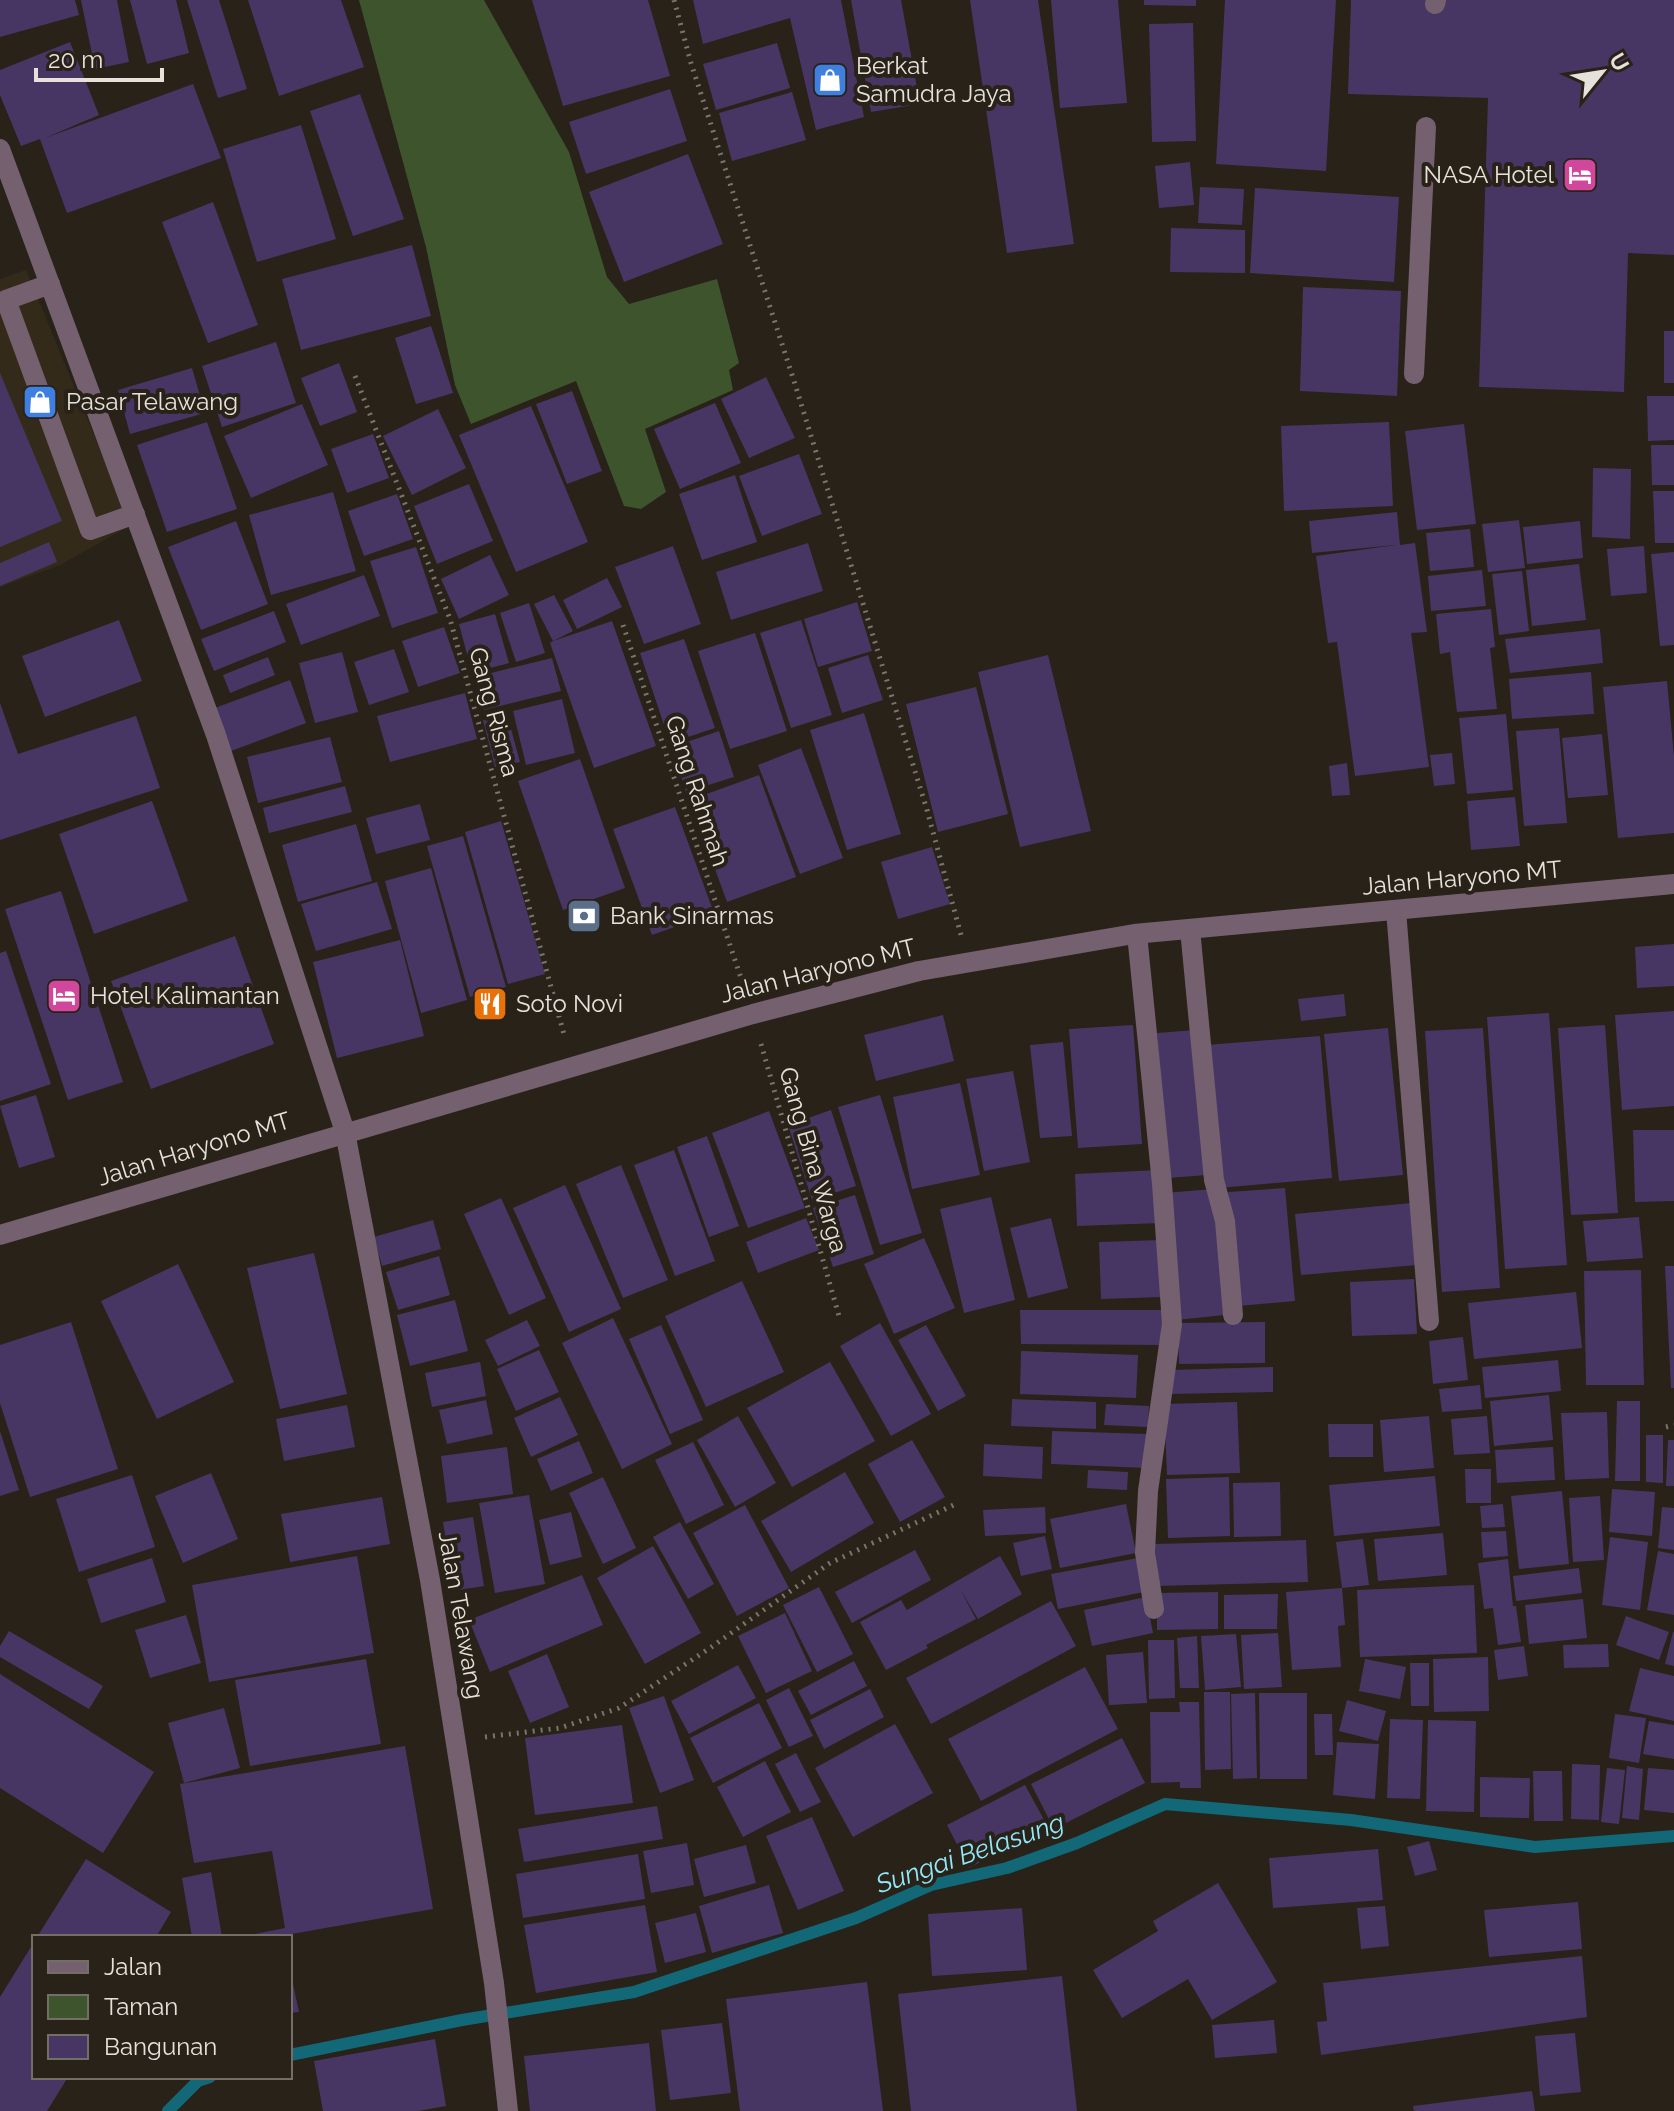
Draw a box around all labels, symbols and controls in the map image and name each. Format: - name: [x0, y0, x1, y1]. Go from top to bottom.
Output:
- scale bar: [36, 32, 162, 82]
- north arrow: [1562, 32, 1642, 112]
- text: 20 m: [48, 45, 103, 74]
- text: U: [1604, 48, 1635, 76]
- place label: Berkat Samudra Jaya: [856, 51, 1012, 108]
- shop icon: Berkat Samudra Jaya: [811, 61, 849, 99]
- hotel icon: NASA Hotel: [1561, 156, 1599, 194]
- place label: NASA Hotel: [1424, 160, 1554, 189]
- shop icon: Pasar Telawang: [21, 383, 59, 421]
- place label: Pasar Telawang: [66, 387, 238, 416]
- street label: Gang Risma: [463, 644, 526, 780]
- street label: Gang Rahmah: [659, 712, 736, 870]
- street label: Jalan Haryono MT: [1361, 854, 1563, 901]
- bank icon: Bank Sinarmas: [565, 897, 603, 935]
- place label: Bank Sinarmas: [610, 901, 774, 930]
- street label: Jalan Haryono MT: [717, 932, 919, 1009]
- hotel icon: Hotel Kalimantan: [45, 977, 83, 1015]
- place label: Hotel Kalimantan: [90, 981, 280, 1010]
- restaurant icon: Soto Novi: [471, 985, 509, 1023]
- place label: Soto Novi: [516, 989, 623, 1018]
- street label: Gang Bina Warga: [773, 1064, 854, 1256]
- street label: Jalan Haryono MT: [94, 1105, 294, 1192]
- street label: Jalan Telawang: [432, 1529, 491, 1701]
- water label: Sungai Belasung: [871, 1807, 1068, 1900]
- legend: [32, 1935, 292, 2079]
- text: Jalan: [104, 1952, 162, 1981]
- text: Taman: [104, 1992, 178, 2021]
- text: Bangunan: [104, 2032, 217, 2061]

